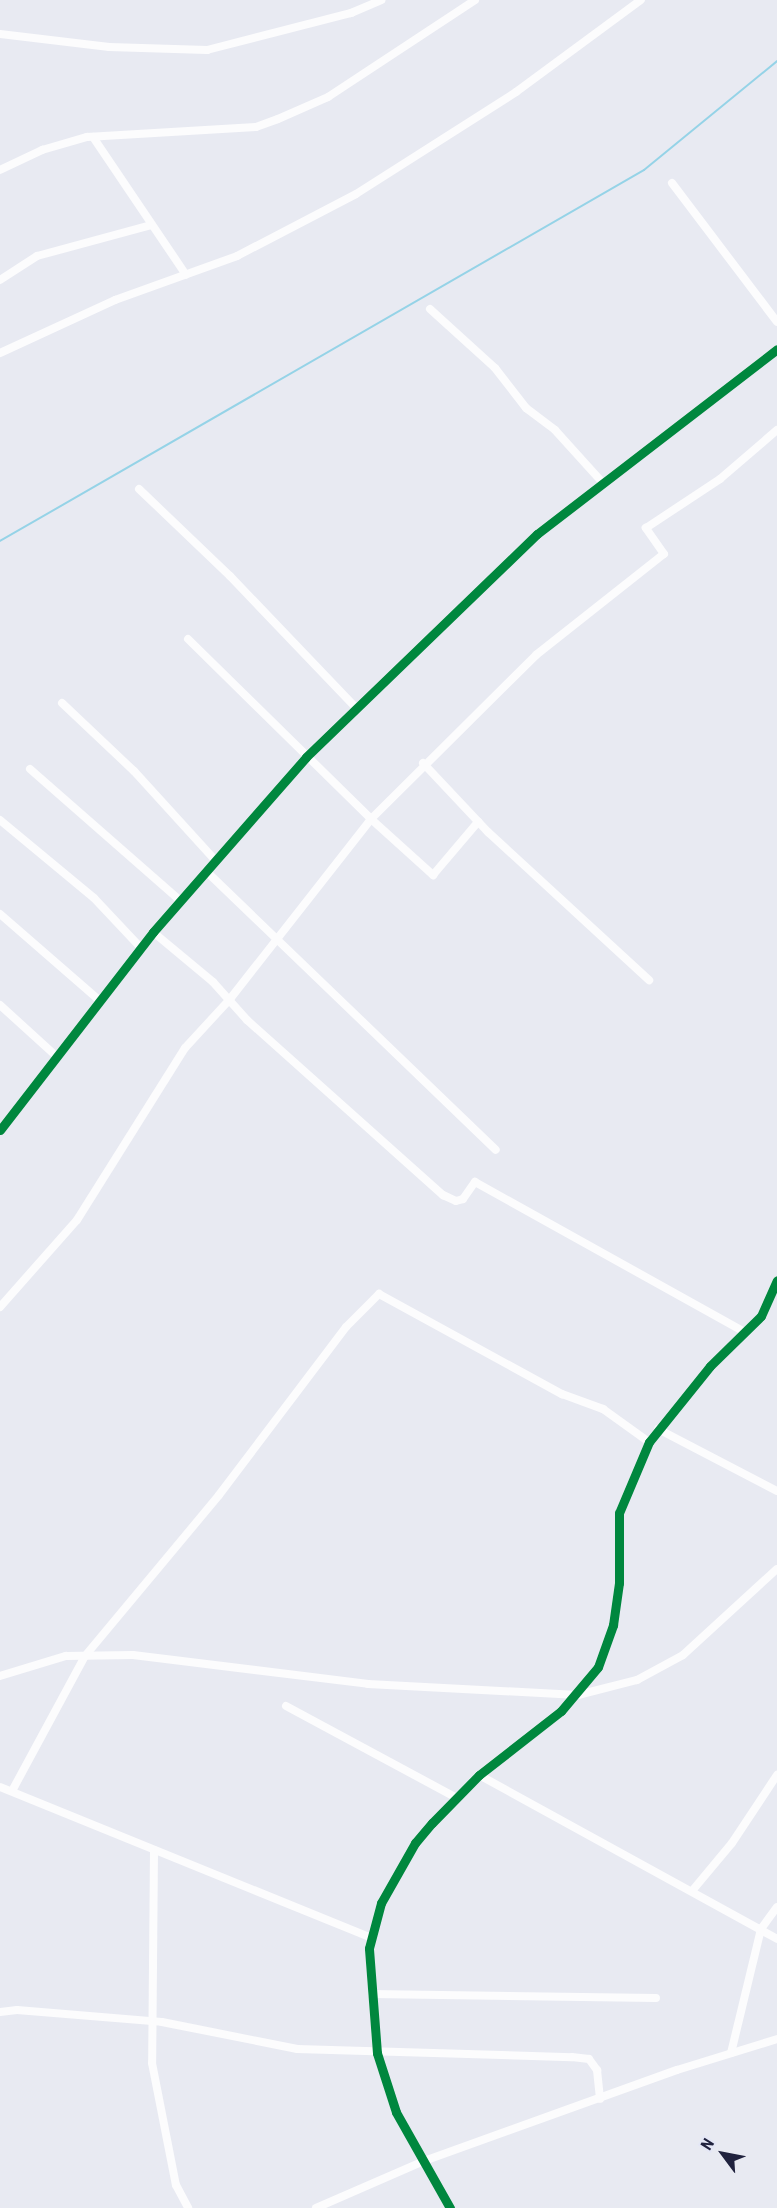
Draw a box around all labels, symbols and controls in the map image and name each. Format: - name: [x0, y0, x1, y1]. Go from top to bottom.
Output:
- north arrow: [693, 2124, 753, 2184]
- text: N: [697, 2135, 718, 2153]

